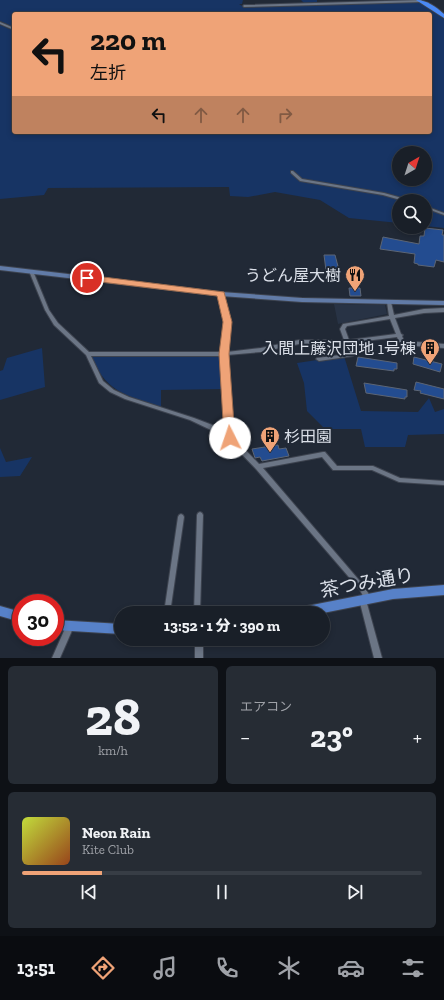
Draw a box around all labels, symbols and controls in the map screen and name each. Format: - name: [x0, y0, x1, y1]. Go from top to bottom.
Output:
- text: 220 m: [90, 24, 166, 57]
- icon: left: [24, 28, 76, 80]
- text: 左折: [90, 62, 126, 84]
- icon: left: [148, 104, 170, 126]
- icon: ahead: [190, 104, 212, 126]
- icon: ahead: [232, 104, 254, 126]
- icon: right: [274, 104, 296, 126]
- north arrow: [392, 146, 432, 186]
- map controls: [392, 146, 432, 234]
- button: search: [392, 194, 432, 234]
- pin: [70, 261, 104, 295]
- restaurant icon: うどん屋大樹: [344, 264, 366, 292]
- place label: うどん屋大樹: [245, 266, 341, 285]
- icon: arrive: [76, 267, 98, 289]
- building icon: 入間上藤沢団地 1号棟: [419, 337, 441, 365]
- place label: 入間上藤沢団地 1号棟: [262, 339, 416, 358]
- position arrow: [209, 417, 251, 459]
- building icon: 杉田園: [259, 425, 281, 453]
- place label: 杉田園: [284, 427, 332, 446]
- street label: 茶つみ通り: [318, 563, 416, 602]
- speed limit sign: 30: [12, 594, 64, 646]
- text: 13:52 · 1 分 · 390 m: [164, 617, 280, 635]
- text: 28: [85, 686, 141, 748]
- text: エアコン: [240, 699, 292, 714]
- text: 23°: [310, 719, 353, 755]
- text: −: [240, 724, 250, 751]
- text: +: [413, 724, 422, 751]
- text: km/h: [98, 743, 128, 758]
- text: Neon Rain: [82, 824, 150, 842]
- text: Kite Club: [82, 842, 134, 857]
- icon: previous: [78, 881, 100, 903]
- icon: pause: [211, 881, 233, 903]
- icon: next: [344, 881, 366, 903]
- icon: directions: [89, 954, 117, 982]
- icon: music: [151, 954, 179, 982]
- icon: phone: [213, 954, 241, 982]
- icon: climate: [275, 954, 303, 982]
- icon: car: [337, 954, 365, 982]
- icon: filters: [399, 954, 427, 982]
- text: 13:51: [17, 957, 55, 979]

